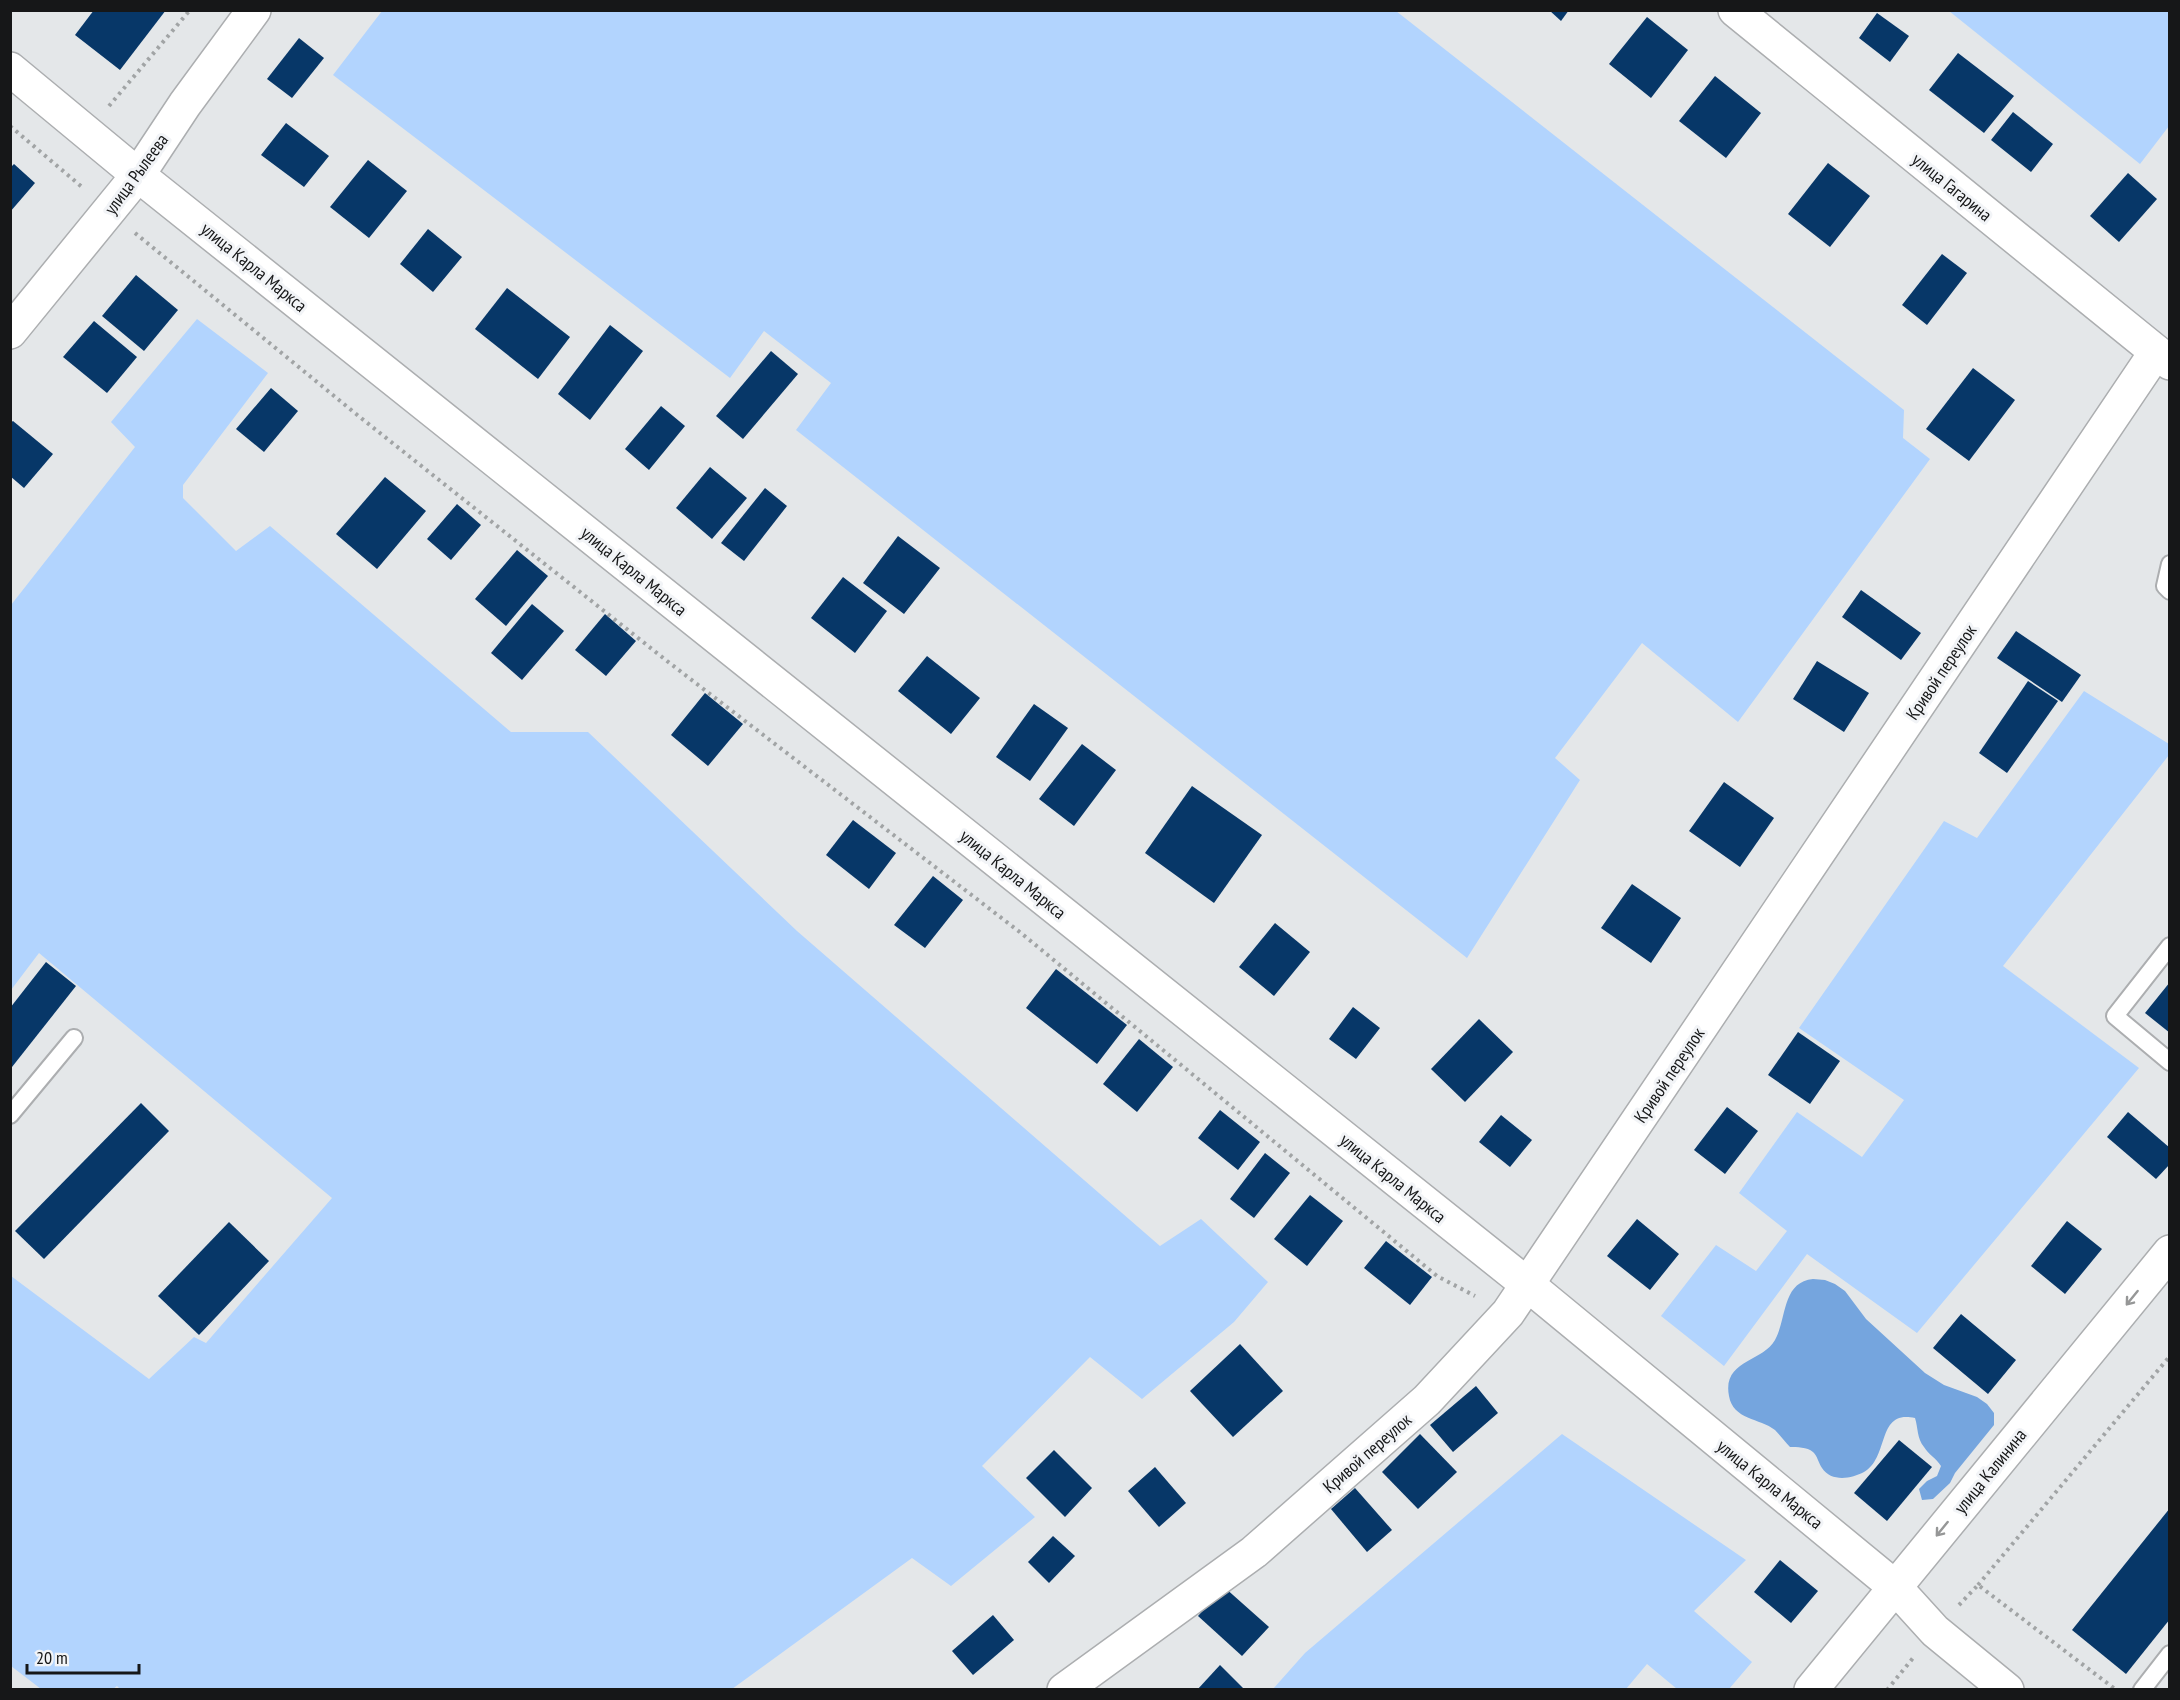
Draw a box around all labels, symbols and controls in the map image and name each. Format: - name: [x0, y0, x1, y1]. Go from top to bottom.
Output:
- street label: улица Рылеева: [99, 129, 173, 219]
- street label: улица Гагарина: [1907, 148, 1997, 226]
- street label: улица Карла Маркса: [196, 217, 312, 317]
- street label: улица Карла Маркса: [576, 521, 692, 621]
- street label: Кривой переулок: [1901, 620, 1981, 724]
- street label: улица Карла Маркса: [955, 824, 1071, 924]
- street label: Кривой переулок: [1629, 1023, 1709, 1127]
- street label: улица Карла Маркса: [1335, 1128, 1451, 1228]
- one-way arrow: [2126, 1289, 2139, 1305]
- street label: Кривой переулок: [1318, 1408, 1416, 1498]
- street label: улица Калинина: [1949, 1424, 2031, 1518]
- street label: улица Карла Маркса: [1712, 1434, 1828, 1534]
- one-way arrow: [1935, 1521, 1949, 1536]
- scale bar: [27, 1637, 140, 1675]
- text: 20 m: [36, 1646, 68, 1669]

